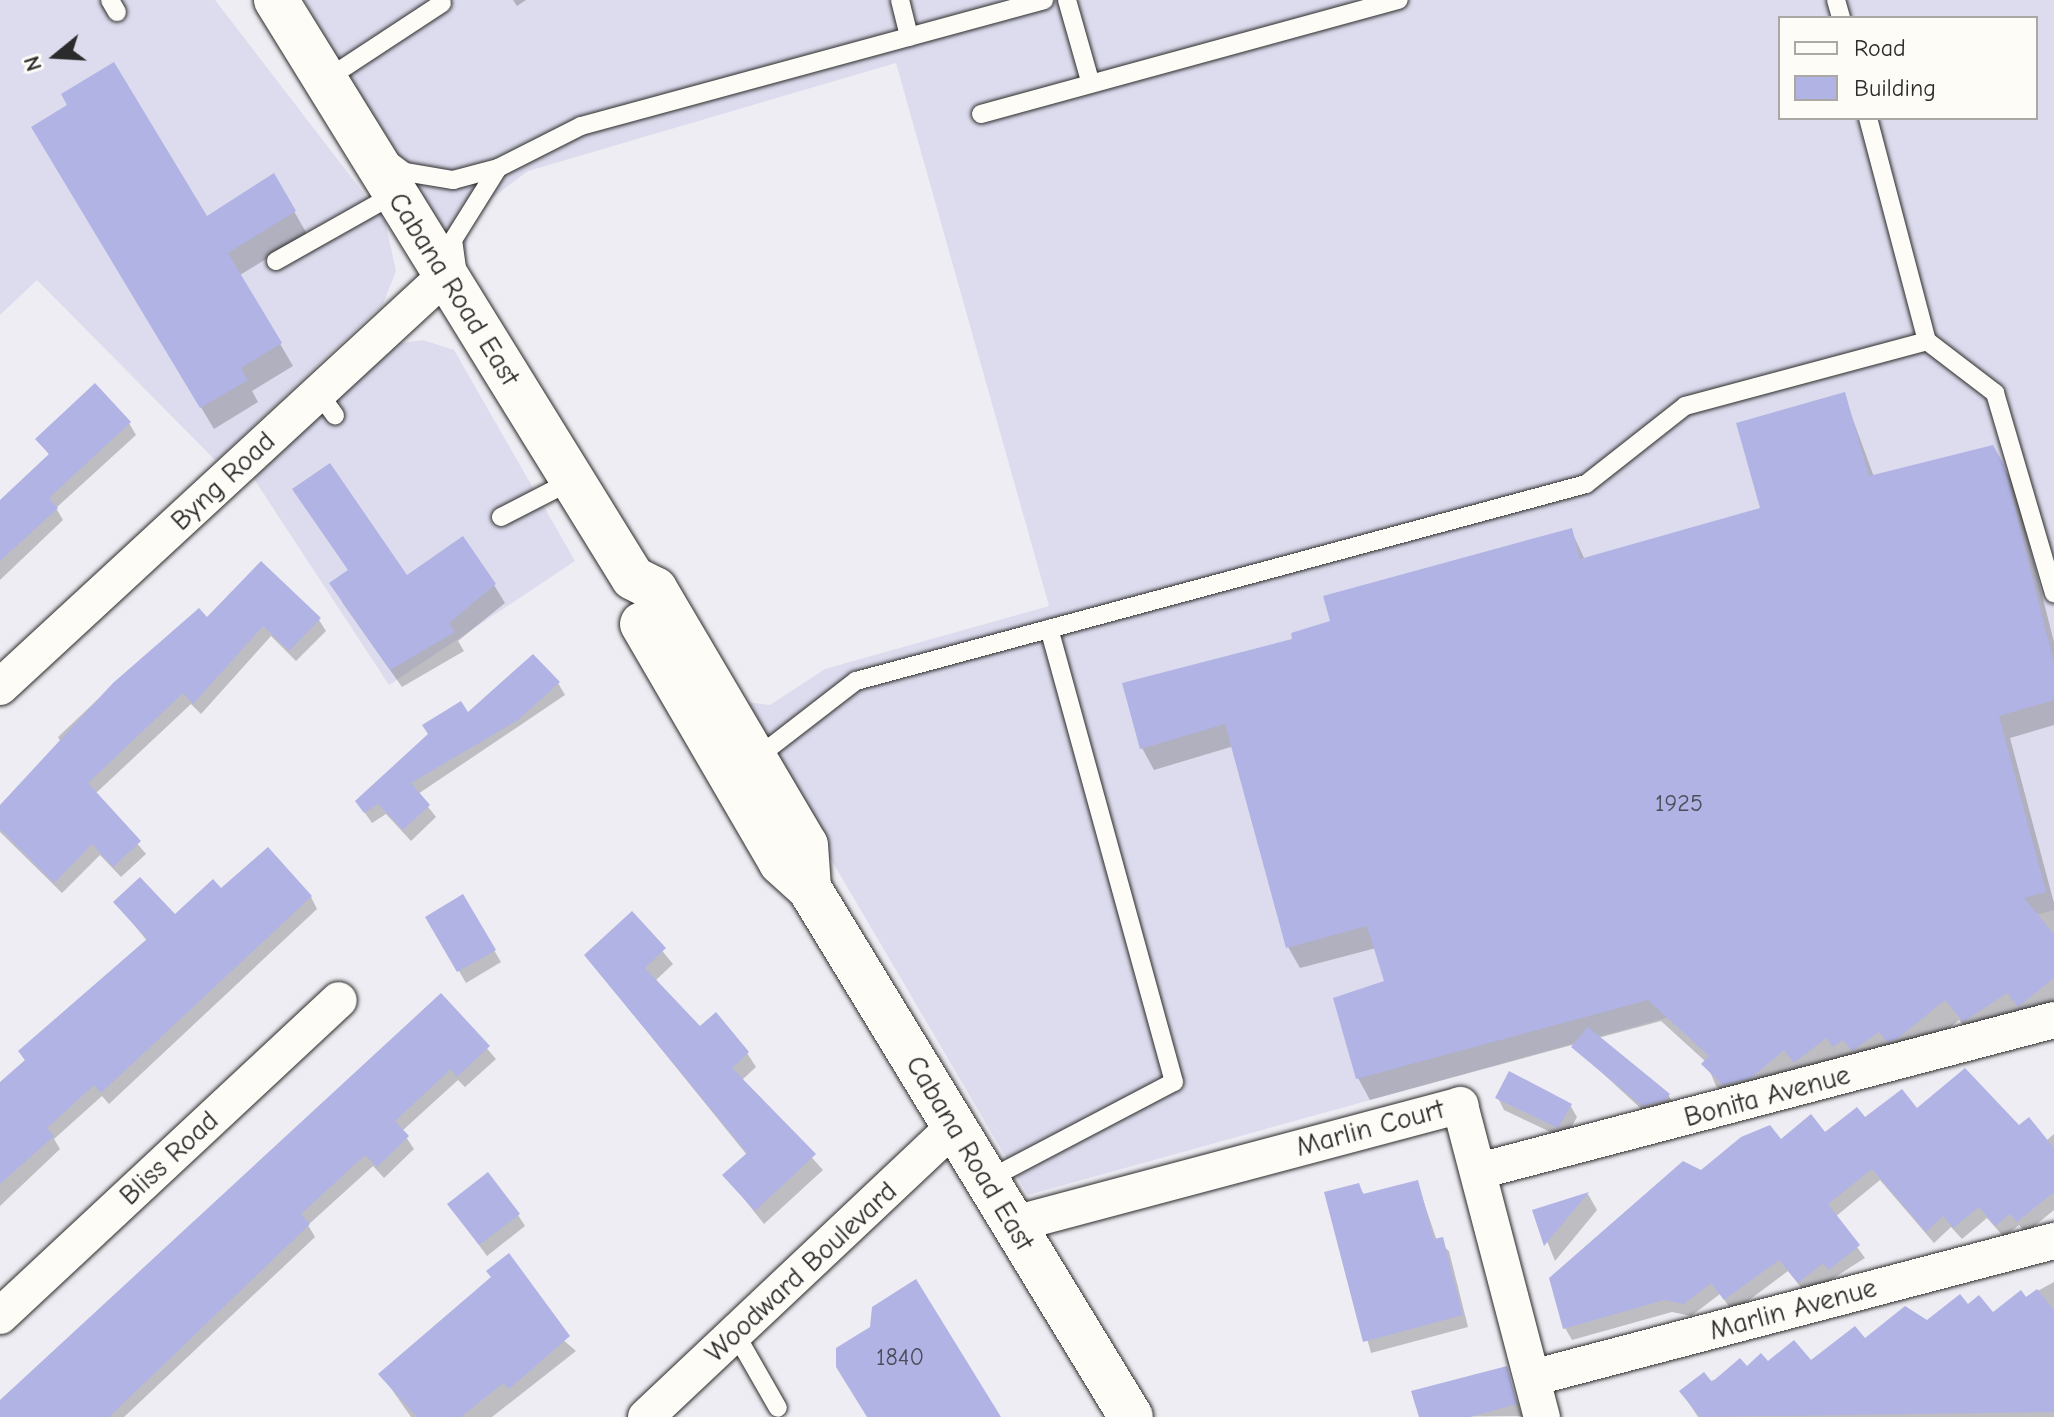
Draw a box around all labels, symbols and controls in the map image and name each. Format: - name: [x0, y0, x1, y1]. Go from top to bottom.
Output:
- north arrow: [16, 16, 96, 96]
- legend: [1778, 16, 2038, 120]
- text: Road: [1854, 34, 1906, 62]
- text: N: [19, 53, 48, 74]
- text: Building: [1854, 74, 1936, 102]
- street label: Cabana Road East: [381, 186, 527, 392]
- street label: Byng Road: [164, 424, 282, 538]
- house number: 1925: [1655, 790, 1703, 818]
- street label: Cabana Road East: [899, 1050, 1041, 1256]
- street label: Bonita Avenue: [1680, 1058, 1854, 1134]
- street label: Marlin Court: [1292, 1092, 1448, 1164]
- street label: Bliss Road: [113, 1104, 225, 1212]
- street label: Woodward Boulevard: [698, 1174, 904, 1370]
- street label: Marlin Avenue: [1706, 1271, 1880, 1347]
- house number: 1840: [876, 1344, 924, 1372]

